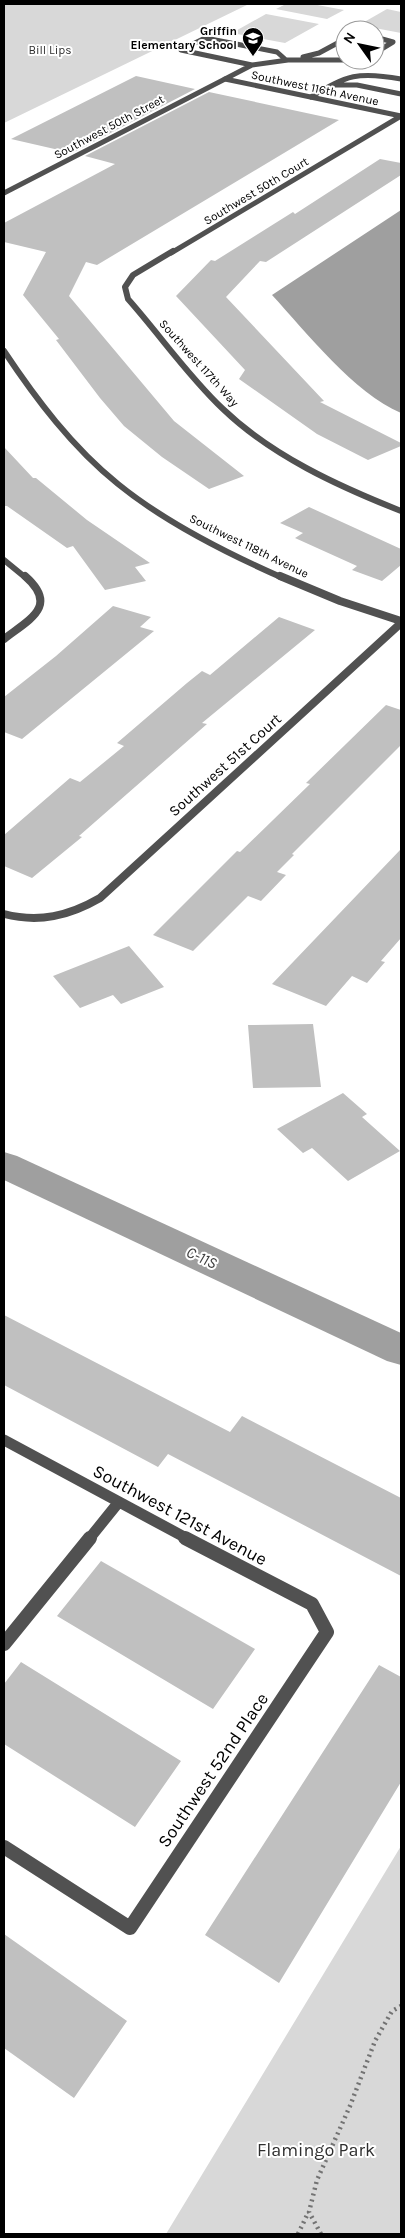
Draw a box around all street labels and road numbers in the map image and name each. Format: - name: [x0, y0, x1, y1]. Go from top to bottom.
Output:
- street label: Southwest 116th Avenue: [250, 68, 380, 108]
- street label: Southwest 50th Street: [51, 92, 167, 162]
- street label: Southwest 50th Court: [201, 154, 311, 228]
- street label: Southwest 117th Way: [156, 317, 242, 410]
- street label: Southwest 118th Avenue: [187, 511, 311, 581]
- street label: Southwest 51st Court: [165, 710, 285, 820]
- street label: Southwest 121st Avenue: [89, 1460, 271, 1570]
- street label: Southwest 52nd Place: [153, 1688, 273, 1852]

